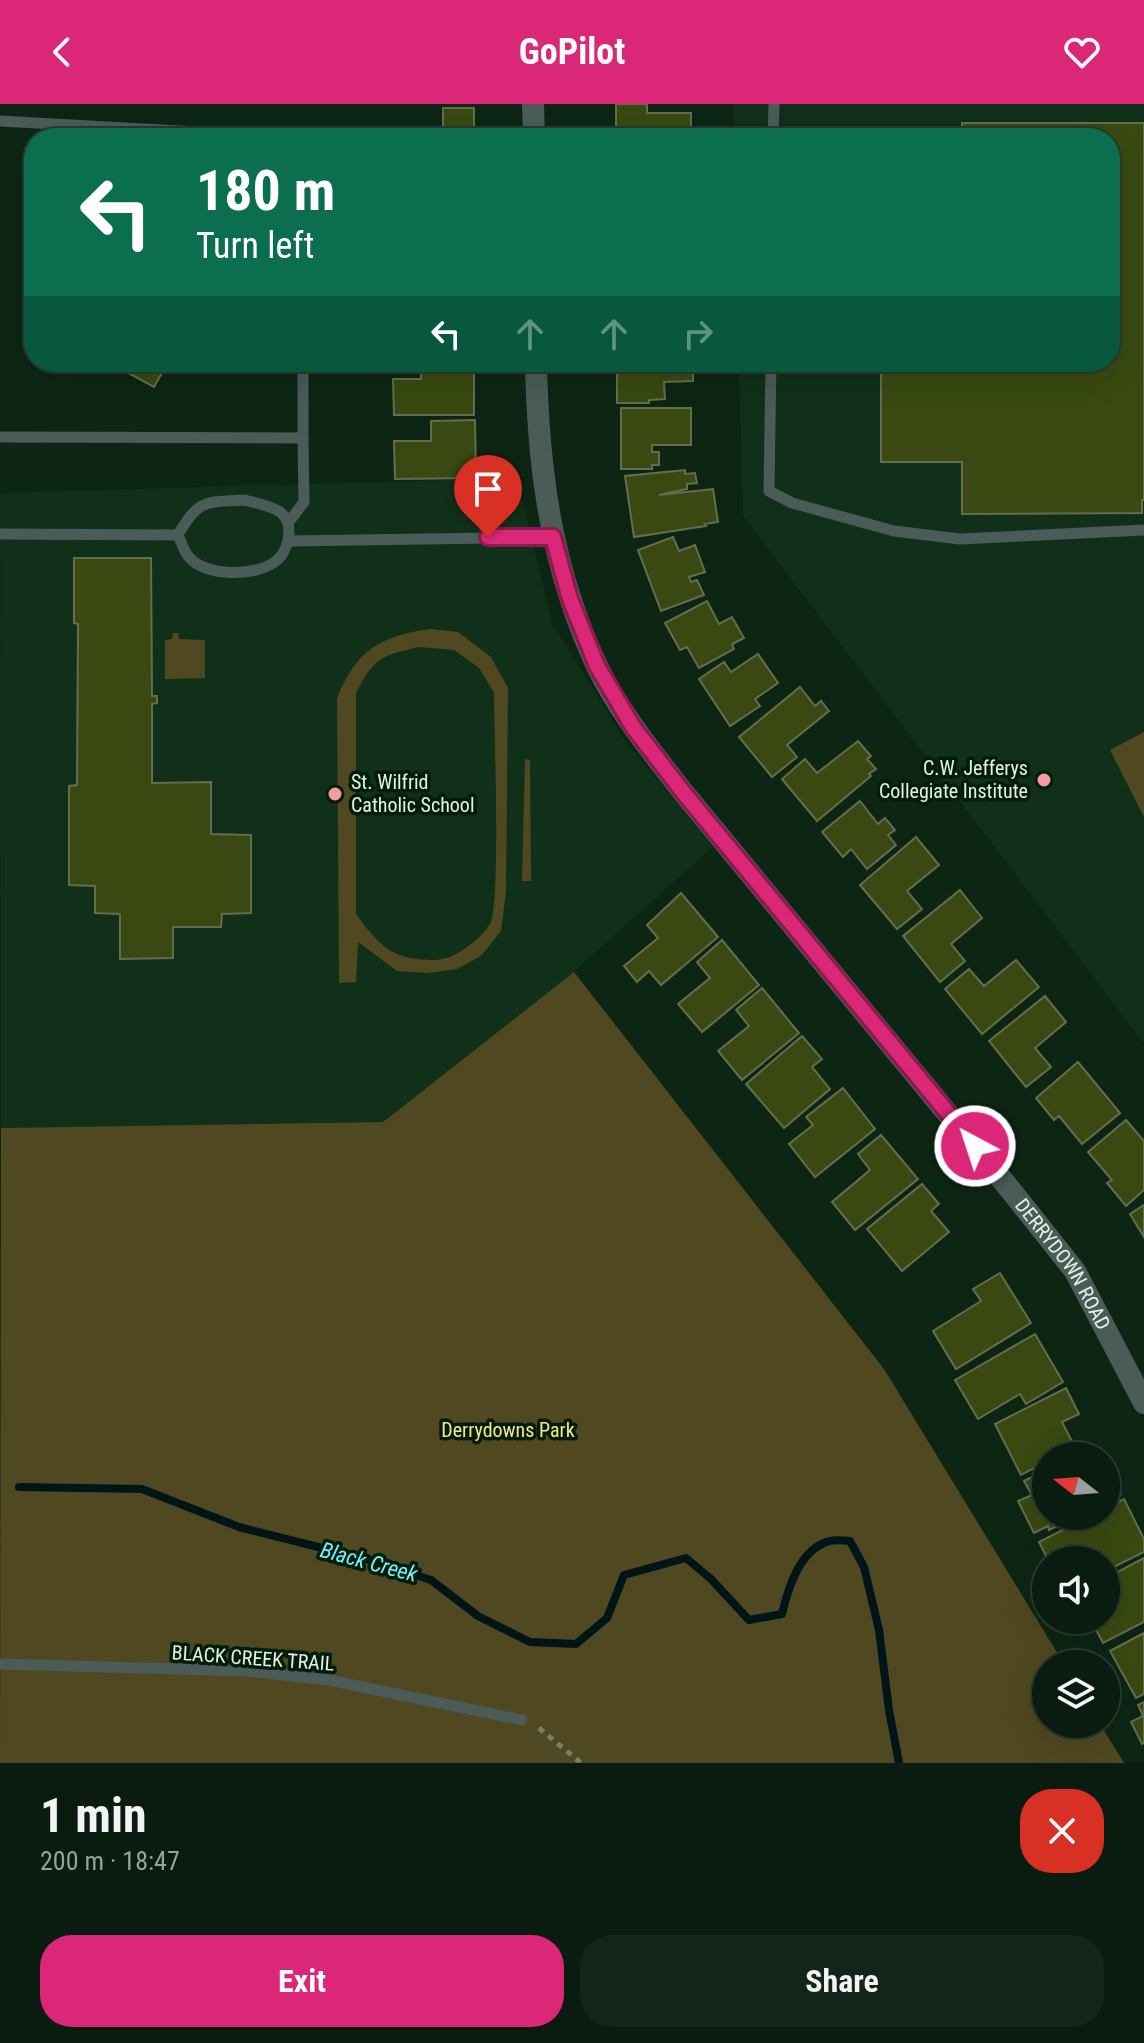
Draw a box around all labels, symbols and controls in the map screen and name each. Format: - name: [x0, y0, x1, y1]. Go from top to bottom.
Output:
- icon: back: [40, 30, 84, 74]
- icon: heart: [1060, 30, 1104, 74]
- text: GoPilot: [519, 31, 625, 73]
- text: 180 m: [196, 158, 335, 224]
- icon: left: [64, 160, 168, 264]
- text: Turn left: [196, 225, 314, 267]
- icon: left: [424, 312, 468, 356]
- icon: ahead: [508, 312, 552, 356]
- icon: ahead: [592, 312, 636, 356]
- icon: right: [676, 312, 720, 356]
- pin: [454, 455, 522, 537]
- icon: arrive: [466, 467, 510, 511]
- place label: C.W. Jefferys Collegiate Institute: [879, 756, 1028, 803]
- place label: St. Wilfrid Catholic School: [351, 770, 474, 817]
- marker: C.W. Jefferys Collegiate Institute: [1035, 771, 1053, 789]
- marker: St. Wilfrid Catholic School: [326, 785, 344, 803]
- position arrow: [933, 1104, 1017, 1188]
- street label: DERRYDOWN ROAD: [1010, 1194, 1116, 1334]
- park label: Derrydowns Park: [441, 1418, 575, 1442]
- north arrow: [1032, 1442, 1120, 1530]
- map controls: [1032, 1442, 1120, 1738]
- water label: Black Creek: [318, 1537, 421, 1587]
- button: sound: [1032, 1546, 1120, 1634]
- street label: BLACK CREEK TRAIL: [171, 1640, 335, 1676]
- button: layers: [1032, 1650, 1120, 1738]
- text: 1 min: [40, 1787, 147, 1844]
- button: close: [1020, 1789, 1104, 1873]
- text: 200 m · 18:47: [40, 1846, 180, 1876]
- button: Exit: [40, 1935, 564, 2027]
- button: Share: [580, 1935, 1104, 2027]

